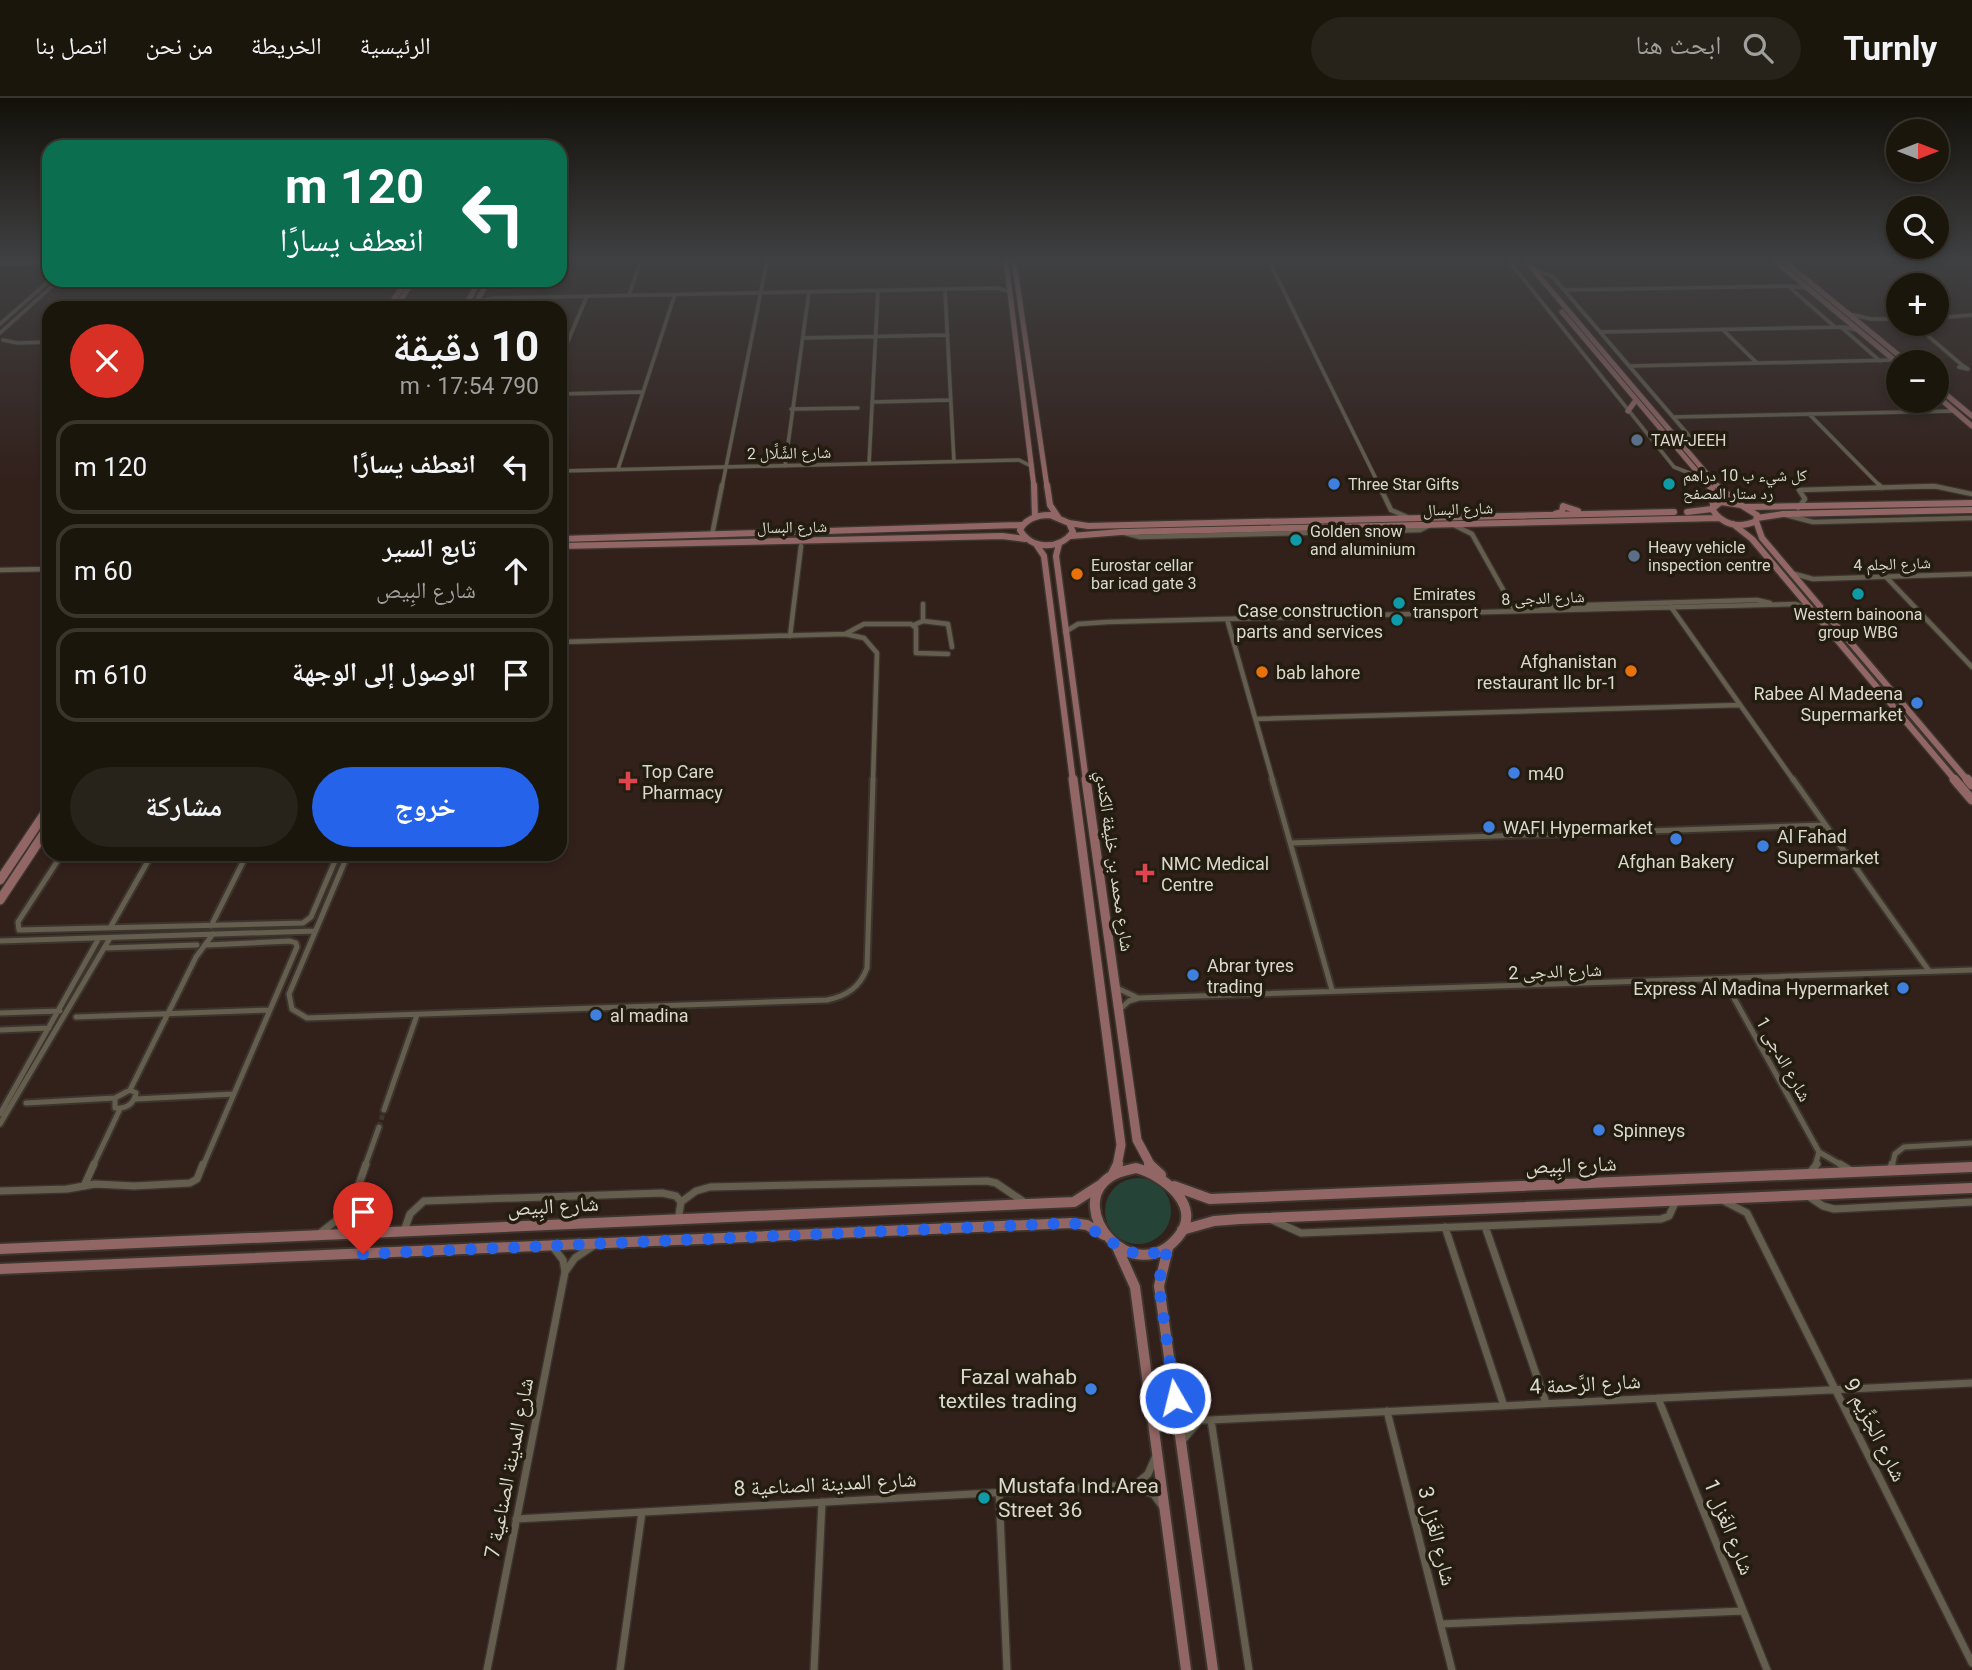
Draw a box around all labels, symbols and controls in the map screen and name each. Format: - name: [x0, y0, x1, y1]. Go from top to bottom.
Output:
- search box: [1311, 17, 1801, 80]
- icon: search: [1739, 29, 1777, 67]
- text: Turnly: [1843, 29, 1937, 68]
- text: ابحث هنا: [1636, 30, 1721, 60]
- text: اتصل بنا: [35, 32, 107, 60]
- text: من نحن: [145, 32, 213, 60]
- text: الخريطة: [251, 32, 322, 60]
- text: الرئيسية: [360, 32, 431, 60]
- north arrow: [1886, 119, 1950, 182]
- map controls: [1886, 119, 1949, 413]
- text: 120 m: [285, 158, 424, 215]
- icon: left: [448, 168, 539, 259]
- button: search: [1886, 196, 1949, 259]
- text: انعطف يسارًا: [280, 221, 424, 259]
- button: +: [1886, 273, 1949, 336]
- text: 10 دقيقة: [392, 322, 539, 371]
- button: close: [70, 324, 144, 398]
- button: −: [1886, 350, 1949, 413]
- text: 790 m · 17:54: [400, 373, 539, 400]
- place label: TAW-JEEH: [1651, 431, 1726, 450]
- marker: TAW-JEEH: [1629, 432, 1645, 448]
- street label: شارع الشَّلَّال 2: [747, 442, 831, 464]
- icon: left: [497, 448, 535, 486]
- text: انعطف يسارًا: [352, 449, 476, 479]
- text: 120 m: [74, 452, 147, 482]
- place label: كل شيء ب 10 دراهم رد ستار المصفح: [1683, 466, 1807, 504]
- place label: Three Star Gifts: [1348, 475, 1459, 494]
- marker: Three Star Gifts: [1326, 476, 1342, 492]
- marker: كل شيء ب 10 دراهم رد ستار المصفح: [1661, 476, 1677, 492]
- street label: شارع البسال: [1422, 498, 1494, 521]
- street label: شارع البسال: [757, 517, 827, 538]
- place label: Golden snow and aluminium: [1310, 522, 1415, 559]
- marker: Golden snow and aluminium: [1288, 532, 1304, 548]
- text: تابع السير: [383, 533, 476, 563]
- place label: Heavy vehicle inspection centre: [1648, 538, 1771, 575]
- marker: Heavy vehicle inspection centre: [1626, 548, 1642, 564]
- icon: ahead: [497, 552, 535, 590]
- street label: شارع الحِلم 4: [1853, 553, 1931, 576]
- text: 60 m: [74, 556, 133, 586]
- place label: Eurostar cellar bar icad gate 3: [1091, 556, 1196, 593]
- marker: Eurostar cellar bar icad gate 3: [1069, 566, 1085, 582]
- text: شارع البِيص: [376, 577, 476, 604]
- place label: Emirates transport: [1413, 585, 1478, 622]
- marker: Western bainoona group WBG: [1850, 586, 1866, 602]
- street label: شارع الدجى 8: [1501, 587, 1585, 610]
- marker: Emirates transport: [1391, 595, 1407, 611]
- place label: Case construction parts and services: [1236, 600, 1383, 642]
- place label: Western bainoona group WBG: [1794, 605, 1922, 642]
- marker: Case construction parts and services: [1389, 612, 1405, 628]
- place label: Afghanistan restaurant llc br-1: [1477, 651, 1617, 693]
- icon: arrive: [497, 656, 535, 694]
- text: الوصول إلى الوجهة: [292, 657, 476, 687]
- text: 610 m: [74, 660, 147, 690]
- place label: bab lahore: [1276, 662, 1360, 683]
- marker: Afghanistan restaurant llc br-1: [1623, 663, 1639, 679]
- marker: bab lahore: [1254, 664, 1270, 680]
- place label: Rabee Al Madeena Supermarket: [1753, 683, 1903, 725]
- marker: Rabee Al Madeena Supermarket: [1909, 695, 1925, 711]
- place label: Top Care Pharmacy: [642, 761, 723, 803]
- place label: m40: [1528, 763, 1564, 784]
- marker: m40: [1506, 765, 1522, 781]
- button: مشاركة: [70, 767, 298, 847]
- button: خروج: [312, 767, 539, 847]
- street label: شارع محمد بن خليفة الكندي: [1087, 769, 1138, 953]
- marker: Top Care Pharmacy: [620, 773, 636, 789]
- place label: WAFI Hypermarket: [1503, 817, 1653, 838]
- marker: WAFI Hypermarket: [1481, 819, 1497, 835]
- place label: Al Fahad Supermarket: [1777, 826, 1880, 868]
- marker: Afghan Bakery: [1668, 831, 1684, 847]
- marker: Al Fahad Supermarket: [1755, 838, 1771, 854]
- place label: Afghan Bakery: [1618, 851, 1735, 872]
- place label: NMC Medical Centre: [1161, 853, 1269, 895]
- marker: NMC Medical Centre: [1135, 863, 1155, 883]
- place label: Abrar tyres trading: [1207, 955, 1294, 997]
- street label: شارع الدجى 2: [1508, 959, 1602, 984]
- marker: Abrar tyres trading: [1185, 967, 1201, 983]
- place label: Express Al Madina Hypermarket: [1633, 978, 1889, 999]
- marker: Express Al Madina Hypermarket: [1895, 980, 1911, 996]
- place label: al madina: [610, 1005, 688, 1026]
- marker: al madina: [588, 1007, 604, 1023]
- street label: شارع الدجى 1: [1751, 1013, 1816, 1106]
- place label: Spinneys: [1613, 1120, 1685, 1141]
- marker: Spinneys: [1591, 1122, 1607, 1138]
- street label: شارع البِيص: [1525, 1151, 1617, 1182]
- pin: [333, 1182, 393, 1254]
- street label: شارع البِيص: [507, 1192, 599, 1224]
- icon: arrive: [344, 1193, 382, 1231]
- position arrow: [1138, 1361, 1212, 1435]
- place label: Fazal wahab textiles trading: [939, 1365, 1077, 1413]
- street label: شارع الرَّحمة 4: [1529, 1369, 1641, 1400]
- street label: شارع الجَزِّيم 9: [1837, 1374, 1911, 1486]
- street label: شارع المدينة الصناعية 7: [480, 1376, 539, 1560]
- marker: Fazal wahab textiles trading: [1083, 1381, 1099, 1397]
- street label: شارع المدينة الصناعية 8: [733, 1467, 917, 1502]
- place label: Mustafa Ind.Area Street 36: [998, 1474, 1159, 1522]
- street label: شارع الغَزل 1: [1698, 1476, 1759, 1579]
- street label: شارع الغَزل 3: [1412, 1484, 1461, 1588]
- marker: Mustafa Ind.Area Street 36: [976, 1490, 992, 1506]

